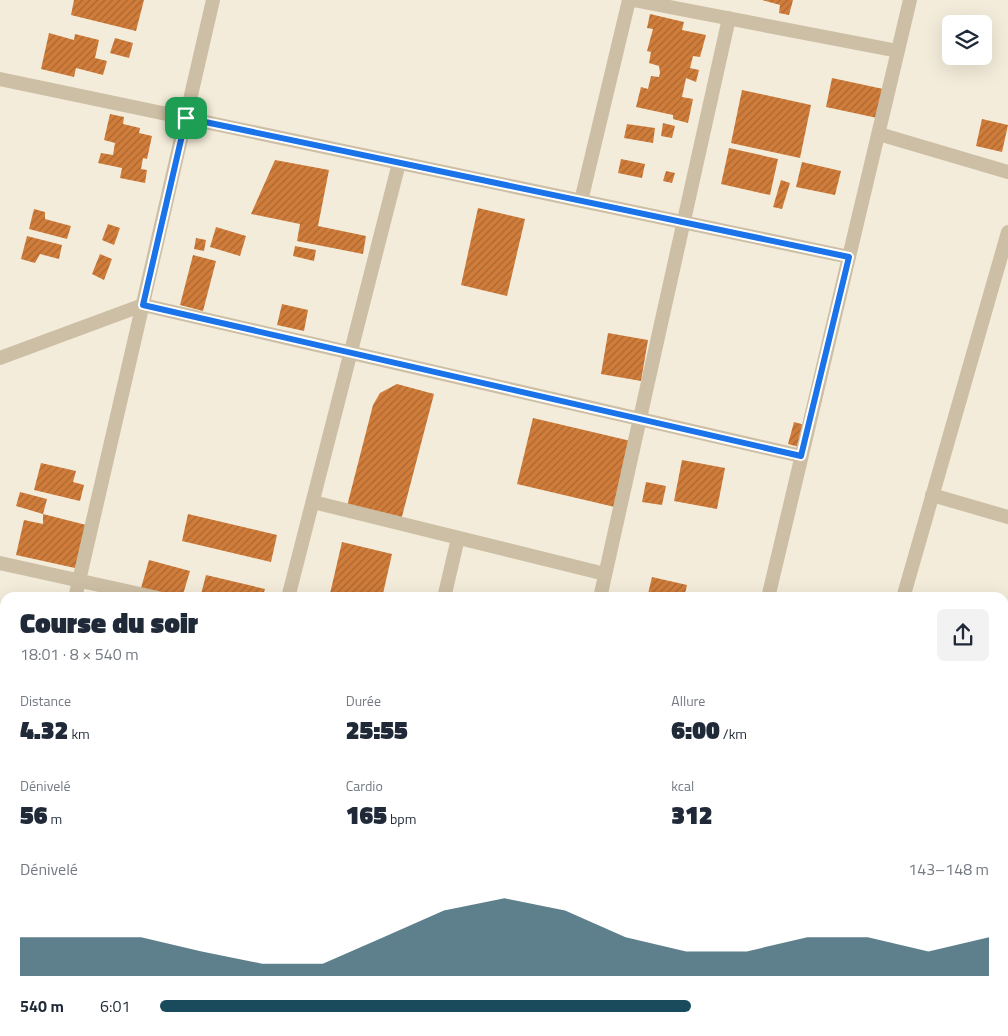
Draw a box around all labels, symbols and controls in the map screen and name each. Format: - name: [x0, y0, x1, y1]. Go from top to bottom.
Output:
- map controls: [942, 15, 992, 65]
- button: layers: [942, 15, 992, 65]
- pin: [165, 97, 207, 139]
- icon: arrive: [172, 104, 200, 132]
- text: Course du soir: [20, 601, 198, 644]
- button: share: [937, 609, 989, 661]
- text: 18:01 · 8 × 540 m: [20, 642, 139, 666]
- text: Distance: [20, 690, 71, 711]
- text: Durée: [346, 690, 381, 711]
- text: Allure: [671, 690, 705, 711]
- text: 4.32: [20, 711, 68, 749]
- text: 25:55: [346, 711, 408, 749]
- text: 6:00: [671, 711, 720, 749]
- text: km: [68, 723, 90, 744]
- text: /km: [720, 723, 747, 744]
- text: Dénivelé: [20, 775, 71, 796]
- text: Cardio: [346, 775, 383, 796]
- text: kcal: [671, 775, 694, 796]
- text: 56: [20, 796, 48, 834]
- text: 165: [346, 796, 387, 834]
- text: 312: [671, 796, 713, 834]
- text: m: [48, 808, 62, 829]
- text: bpm: [387, 808, 416, 829]
- text: Dénivelé: [20, 857, 78, 881]
- text: 143–148 m: [908, 857, 989, 881]
- text: 540 m: [20, 994, 64, 1018]
- text: 6:01: [100, 994, 130, 1018]

